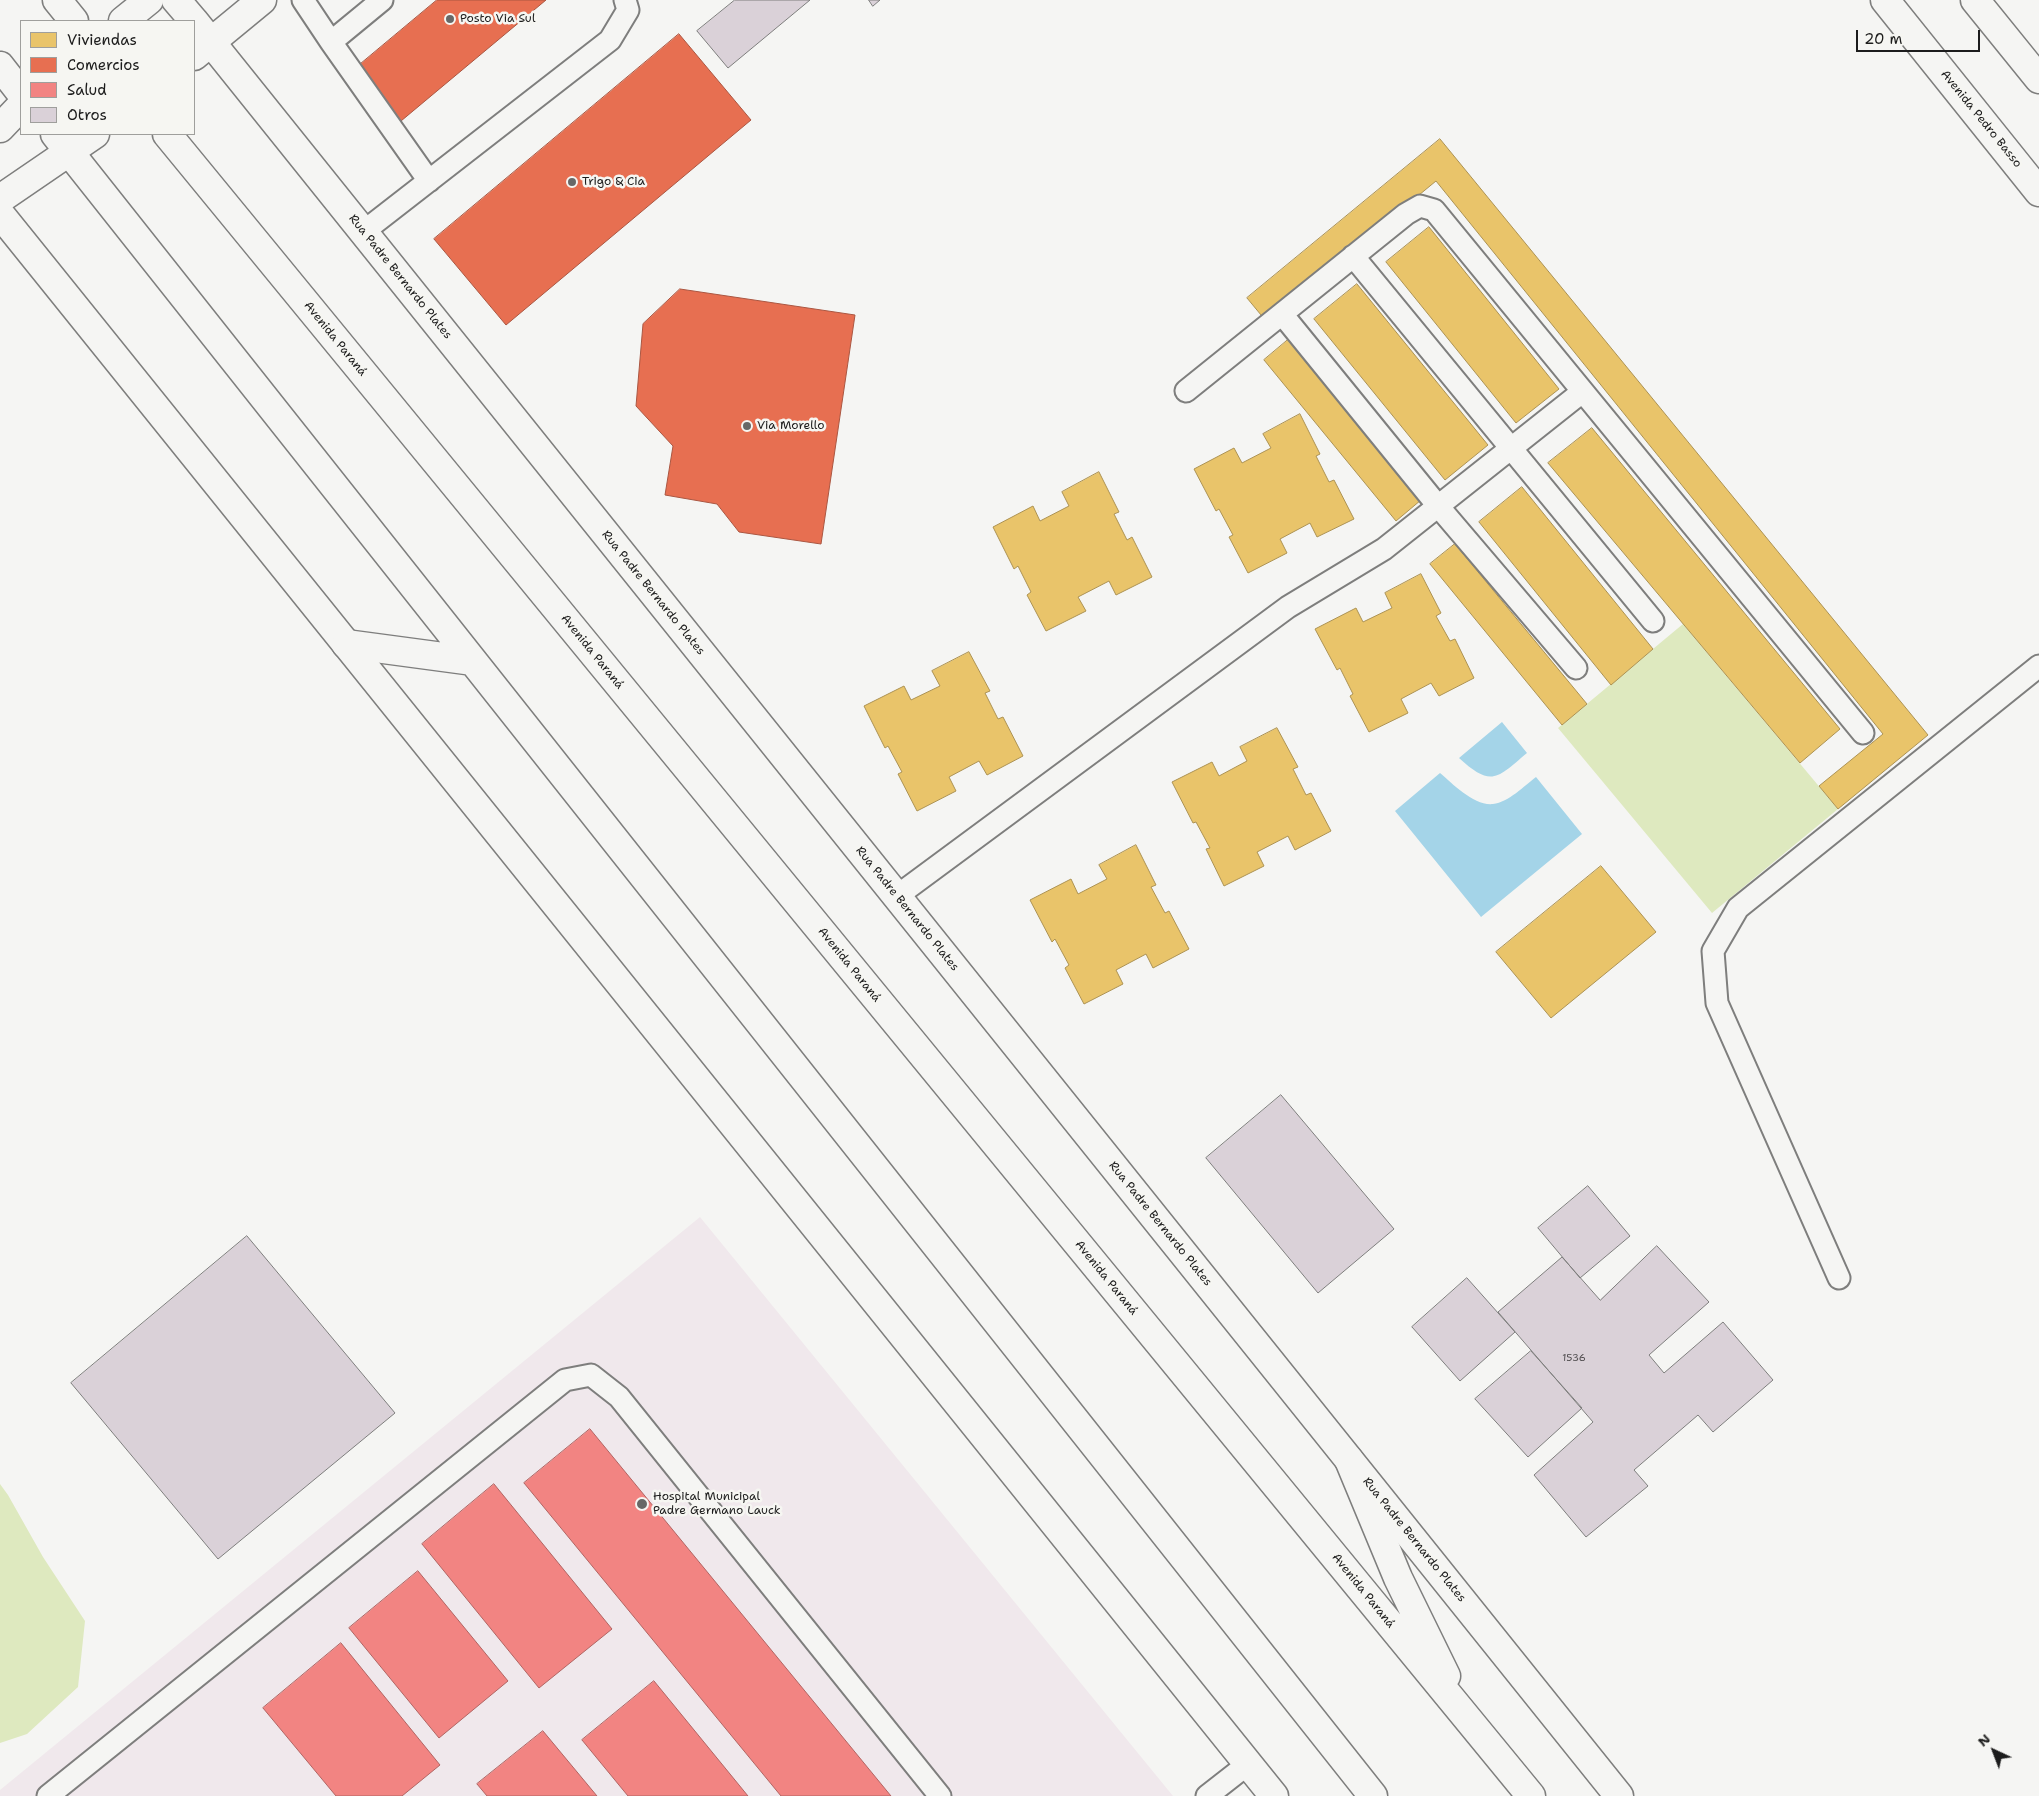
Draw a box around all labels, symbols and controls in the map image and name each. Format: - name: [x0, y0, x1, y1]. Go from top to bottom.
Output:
- place label: Posto Via Sul: [460, 12, 536, 26]
- marker: Posto Via Sul: [444, 13, 456, 25]
- legend: [20, 20, 195, 135]
- scale bar: [1859, 20, 1983, 52]
- text: 20 m: [1864, 29, 1903, 49]
- text: Viviendas: [67, 30, 137, 50]
- text: Comercios: [67, 55, 140, 75]
- street label: Avenida Pedro Basso: [1937, 67, 2025, 171]
- text: Salud: [67, 80, 107, 100]
- text: Otros: [67, 105, 107, 125]
- place label: Trigo & Cia: [582, 175, 645, 189]
- marker: Trigo & Cia: [566, 176, 578, 188]
- street label: Rua Padre Bernardo Plates: [345, 212, 455, 342]
- street label: Avenida Paraná: [301, 299, 369, 379]
- place label: Via Morello: [757, 419, 824, 433]
- marker: Via Morello: [741, 420, 753, 432]
- street label: Rua Padre Bernardo Plates: [598, 528, 708, 658]
- street label: Avenida Paraná: [558, 612, 626, 692]
- street label: Rua Padre Bernardo Plates: [852, 844, 962, 974]
- street label: Avenida Paraná: [815, 925, 883, 1005]
- street label: Rua Padre Bernardo Plates: [1105, 1159, 1215, 1289]
- street label: Avenida Paraná: [1072, 1238, 1140, 1318]
- house number: 1536: [1562, 1352, 1586, 1364]
- street label: Rua Padre Bernardo Plates: [1359, 1475, 1469, 1605]
- place label: Hospital Municipal Padre Germano Lauck: [653, 1490, 781, 1518]
- marker: Hospital Municipal Padre Germano Lauck: [635, 1497, 649, 1511]
- street label: Avenida Paraná: [1329, 1551, 1397, 1631]
- north arrow: [1969, 1726, 2019, 1776]
- text: N: [1974, 1730, 1994, 1750]

